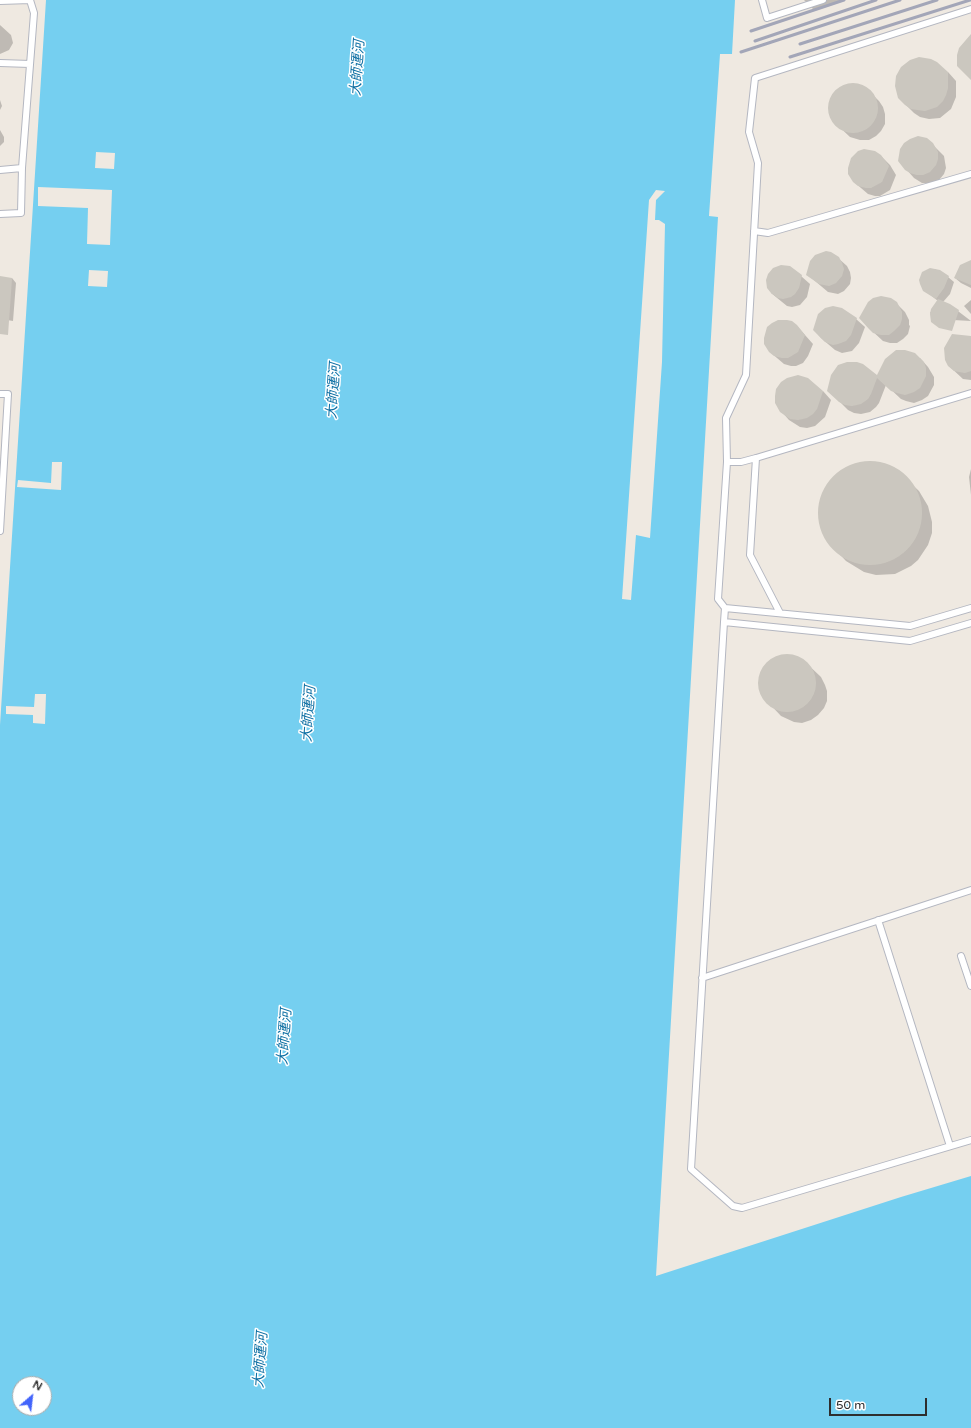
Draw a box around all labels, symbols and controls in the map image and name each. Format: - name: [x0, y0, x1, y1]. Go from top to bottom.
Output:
- water label: 大師運河: [348, 39, 368, 97]
- water label: 大師運河: [324, 362, 344, 420]
- water label: 大師運河: [299, 685, 319, 743]
- water label: 大師運河: [275, 1008, 295, 1066]
- water label: 大師運河: [251, 1331, 271, 1389]
- north arrow: [12, 1376, 52, 1416]
- text: N: [30, 1378, 44, 1394]
- scale bar: [831, 1390, 929, 1416]
- text: 50 m: [836, 1398, 865, 1412]

